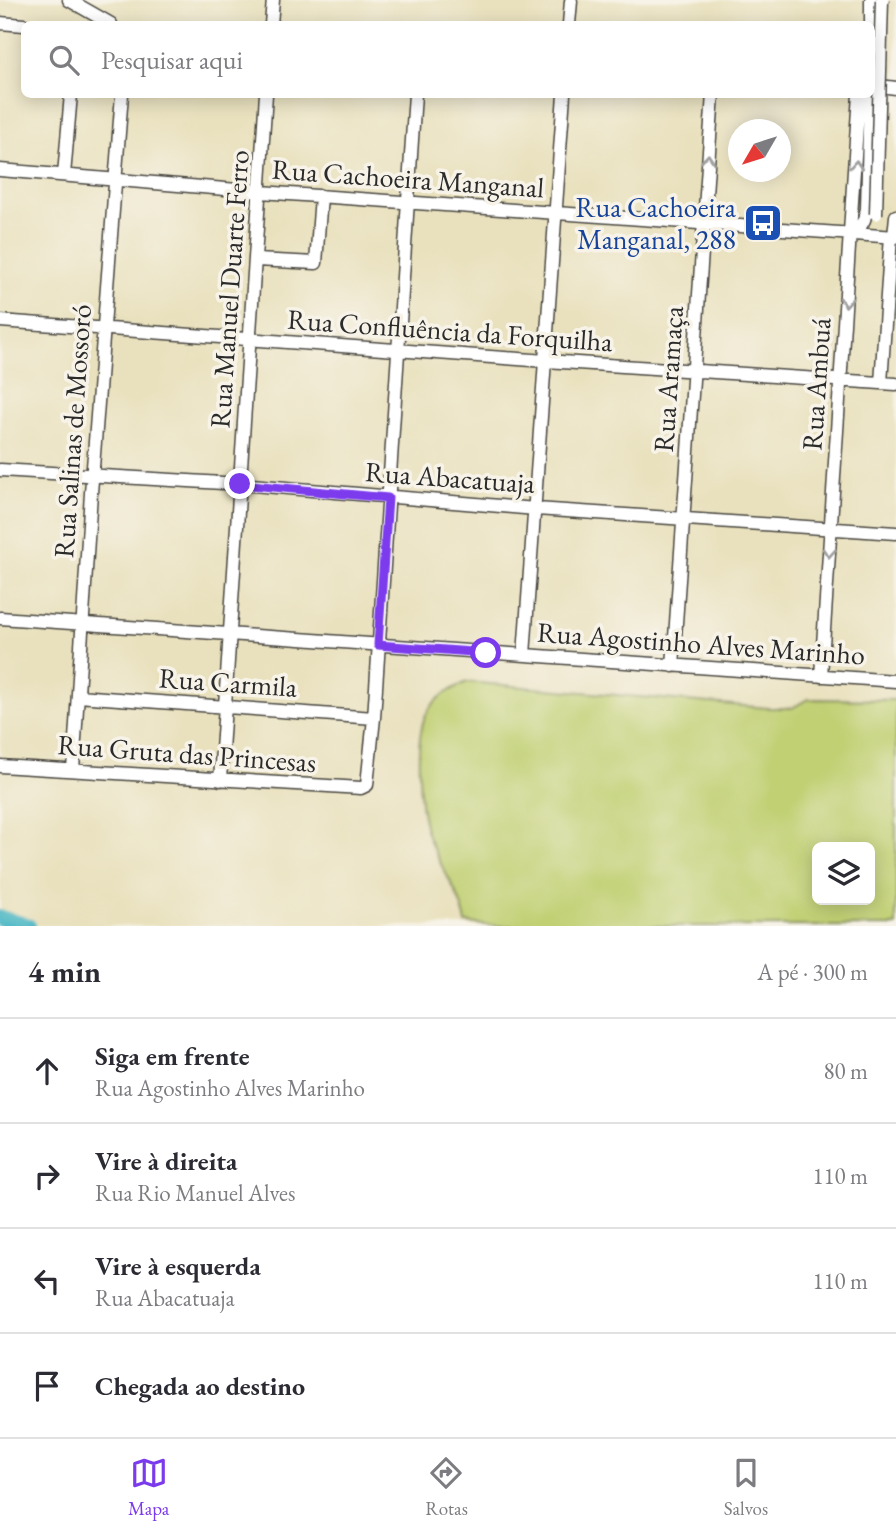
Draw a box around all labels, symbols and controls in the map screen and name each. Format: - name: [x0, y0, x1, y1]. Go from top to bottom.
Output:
- search box: [21, 21, 875, 98]
- icon: search: [45, 41, 83, 79]
- text: Pesquisar aqui: [101, 43, 243, 77]
- north arrow: [728, 119, 791, 182]
- street label: Rua Manuel Duarte Ferro: [201, 149, 257, 429]
- street label: Rua Cachoeira Manganal: [271, 151, 546, 205]
- one-way arrow: [700, 153, 715, 164]
- one-way arrow: [848, 160, 863, 171]
- place label: Rua Cachoeira Manganal, 288: [575, 189, 737, 257]
- bus stop icon: Rua Cachoeira Manganal, 288: [742, 202, 784, 244]
- one-way arrow: [839, 296, 854, 307]
- street label: Rua Confluência da Forquilha: [286, 301, 615, 359]
- street label: Rua Salinas de Mossoró: [45, 303, 99, 559]
- street label: Rua Aramaça: [645, 304, 691, 453]
- street label: Rua Ambuá: [793, 316, 839, 452]
- street label: Rua Abacatuaja: [364, 453, 537, 501]
- route end: [224, 468, 255, 499]
- one-way arrow: [821, 548, 836, 559]
- street label: Rua Agostinho Alves Marinho: [536, 614, 866, 672]
- route start: [470, 637, 501, 668]
- street label: Rua Carmila: [158, 659, 299, 705]
- street label: Rua Gruta das Princesas: [57, 726, 317, 780]
- map controls: [812, 842, 875, 905]
- button: layers: [812, 842, 875, 905]
- text: 4 min: [28, 952, 101, 991]
- text: A pé · 300 m: [757, 957, 868, 987]
- text: Siga em frente: [95, 1039, 250, 1073]
- icon: ahead: [28, 1052, 66, 1090]
- text: 80 m: [823, 1056, 868, 1086]
- text: Rua Agostinho Alves Marinho: [95, 1073, 365, 1103]
- text: Vire à direita: [95, 1144, 237, 1178]
- icon: right: [28, 1157, 66, 1195]
- text: 110 m: [812, 1161, 868, 1191]
- text: Rua Rio Manuel Alves: [95, 1178, 295, 1208]
- text: Vire à esquerda: [95, 1249, 261, 1283]
- icon: left: [28, 1262, 66, 1300]
- text: 110 m: [812, 1266, 868, 1296]
- text: Rua Abacatuaja: [95, 1283, 235, 1313]
- icon: arrive: [28, 1367, 66, 1405]
- text: Chegada ao destino: [95, 1369, 305, 1403]
- tab: Mapa: [128, 1454, 169, 1521]
- tab: Rotas: [425, 1454, 468, 1521]
- tab: Salvos: [724, 1454, 768, 1521]

